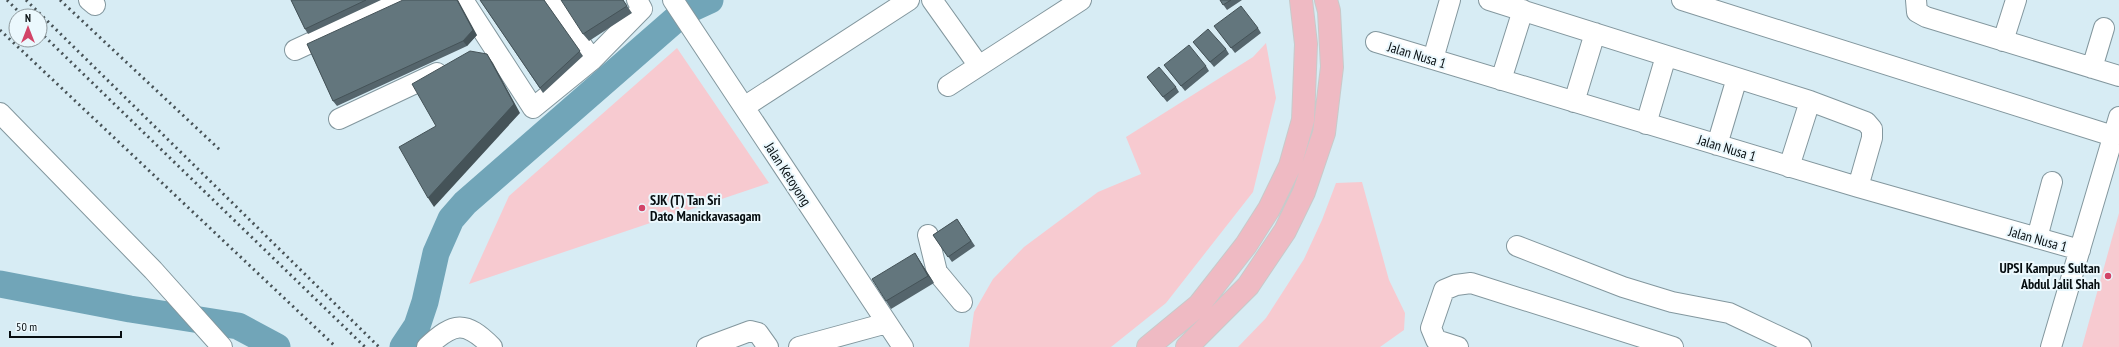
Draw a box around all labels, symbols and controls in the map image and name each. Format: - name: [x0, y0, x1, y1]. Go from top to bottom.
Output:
- north arrow: [8, 8, 48, 48]
- text: N: [25, 11, 31, 25]
- street label: Jalan Nusa 1: [1385, 37, 1448, 72]
- street label: Jalan Nusa 1: [1695, 130, 1758, 165]
- street label: Jalan Ketoyong: [760, 138, 815, 209]
- place label: SJK (T) Tan Sri Dato Manickavasagam: [650, 191, 761, 225]
- marker: SJK (T) Tan Sri Dato Manickavasagam: [637, 203, 647, 213]
- street label: Jalan Nusa 1: [2006, 222, 2069, 256]
- place label: UPSI Kampus Sultan Abdul Jalil Shah: [1999, 259, 2100, 293]
- marker: UPSI Kampus Sultan Abdul Jalil Shah: [2103, 271, 2113, 281]
- scale bar: [10, 313, 121, 339]
- text: 50 m: [16, 319, 37, 334]

